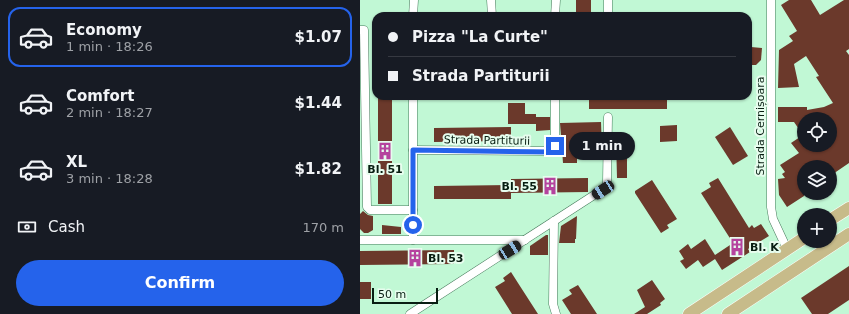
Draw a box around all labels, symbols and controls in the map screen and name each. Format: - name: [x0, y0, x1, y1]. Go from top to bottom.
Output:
- icon: car: [18, 19, 54, 55]
- text: Economy: [66, 21, 142, 39]
- text: $1.07: [295, 28, 342, 46]
- text: Pizza "La Curte": [412, 28, 548, 46]
- text: 1 min · 18:26: [66, 39, 153, 54]
- text: Strada Partiturii: [412, 67, 550, 85]
- street label: Strada Cernișoara: [754, 76, 767, 176]
- icon: car: [18, 85, 54, 121]
- text: Comfort: [66, 87, 134, 105]
- text: $1.44: [295, 94, 342, 112]
- text: 2 min · 18:27: [66, 105, 153, 120]
- map controls: [797, 112, 837, 248]
- button: locate: [797, 112, 837, 152]
- callout: 1 min: [569, 132, 635, 160]
- street label: Strada Partiturii: [444, 133, 530, 148]
- route end: [546, 137, 564, 155]
- text: 1 min: [582, 138, 622, 153]
- building icon: Bl. 51: [375, 141, 395, 161]
- icon: car: [18, 151, 54, 187]
- text: XL: [66, 153, 87, 171]
- text: $1.82: [295, 160, 342, 178]
- button: layers: [797, 160, 837, 200]
- place label: Bl. 51: [367, 163, 403, 176]
- text: 3 min · 18:28: [66, 171, 153, 186]
- building icon: Bl. 55: [540, 176, 560, 196]
- car: [590, 178, 616, 202]
- place label: Bl. 55: [502, 180, 537, 193]
- button: +: [797, 208, 837, 248]
- icon: cash: [16, 216, 38, 238]
- route start: [404, 216, 422, 234]
- text: Cash: [48, 218, 85, 236]
- text: 170 m: [302, 220, 344, 235]
- building icon: Bl. K: [727, 237, 747, 257]
- car: [497, 239, 523, 261]
- place label: Bl. K: [750, 241, 779, 254]
- building icon: Bl. 53: [405, 248, 425, 268]
- place label: Bl. 53: [428, 252, 463, 265]
- button: Confirm: [16, 260, 344, 306]
- scale bar: [372, 286, 438, 305]
- text: 50 m: [378, 288, 406, 301]

